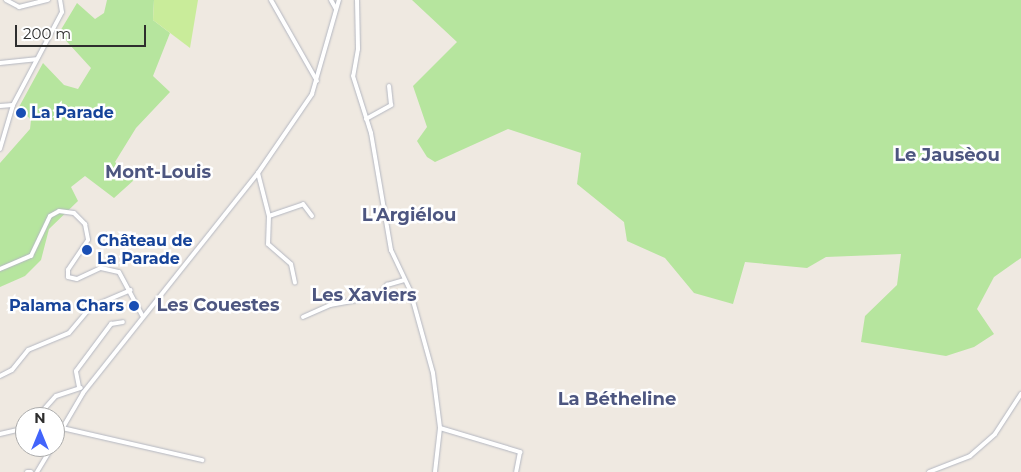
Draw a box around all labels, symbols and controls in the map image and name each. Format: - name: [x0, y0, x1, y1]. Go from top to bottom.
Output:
- scale bar: [18, 15, 149, 47]
- text: 200 m: [23, 24, 71, 43]
- place label: La Parade: [31, 103, 114, 123]
- marker: La Parade: [15, 107, 27, 119]
- district label: Le Jausèou: [894, 144, 1000, 166]
- district label: Mont-Louis: [105, 161, 211, 183]
- district label: L'Argiélou: [362, 204, 456, 226]
- place label: Château de La Parade: [97, 231, 193, 269]
- marker: Château de La Parade: [81, 244, 93, 256]
- district label: Les Xaviers: [311, 284, 417, 306]
- district label: Les Couestes: [156, 294, 280, 316]
- place label: Palama Chars: [9, 296, 124, 316]
- marker: Palama Chars: [128, 300, 140, 312]
- district label: La Bétheline: [558, 388, 676, 410]
- north arrow: [15, 407, 65, 457]
- text: N: [34, 409, 46, 427]

